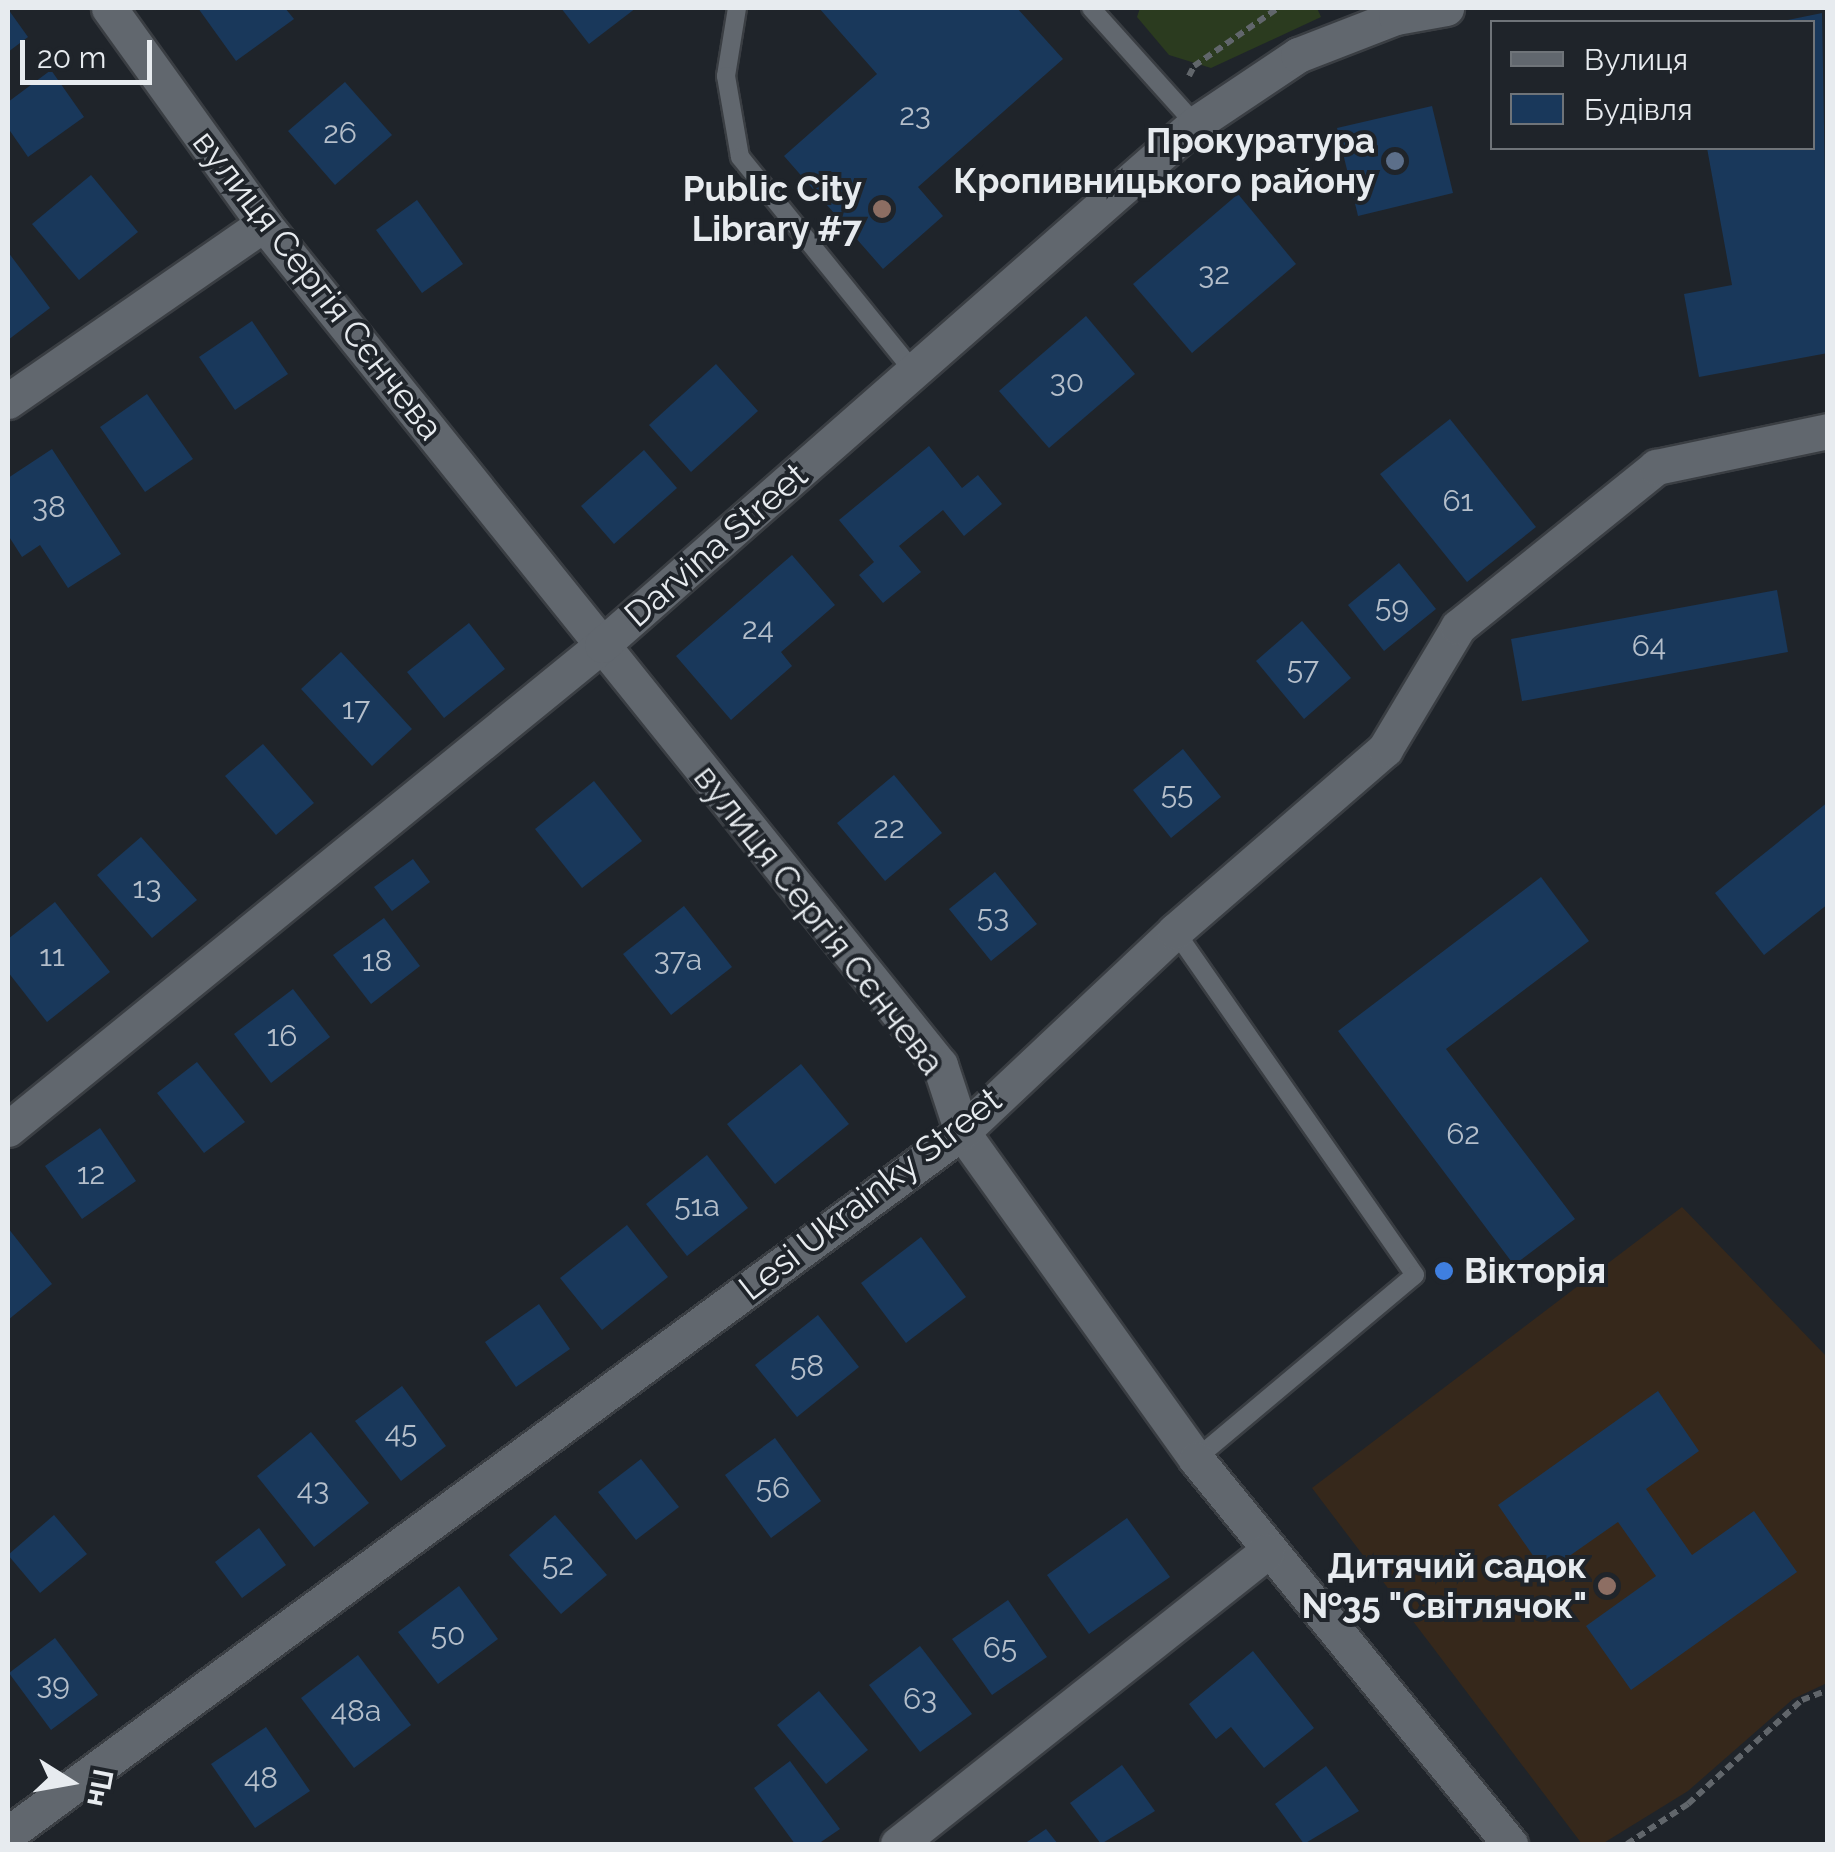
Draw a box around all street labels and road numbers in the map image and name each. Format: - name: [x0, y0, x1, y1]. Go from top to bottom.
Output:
- street label: вулиця Сергія Сєнчева: [184, 122, 452, 448]
- street label: Darvina Street: [616, 454, 816, 636]
- street label: вулиця Сергія Сєнчева: [685, 757, 953, 1083]
- street label: Lesi Ukrainky Street: [730, 1078, 1010, 1310]

